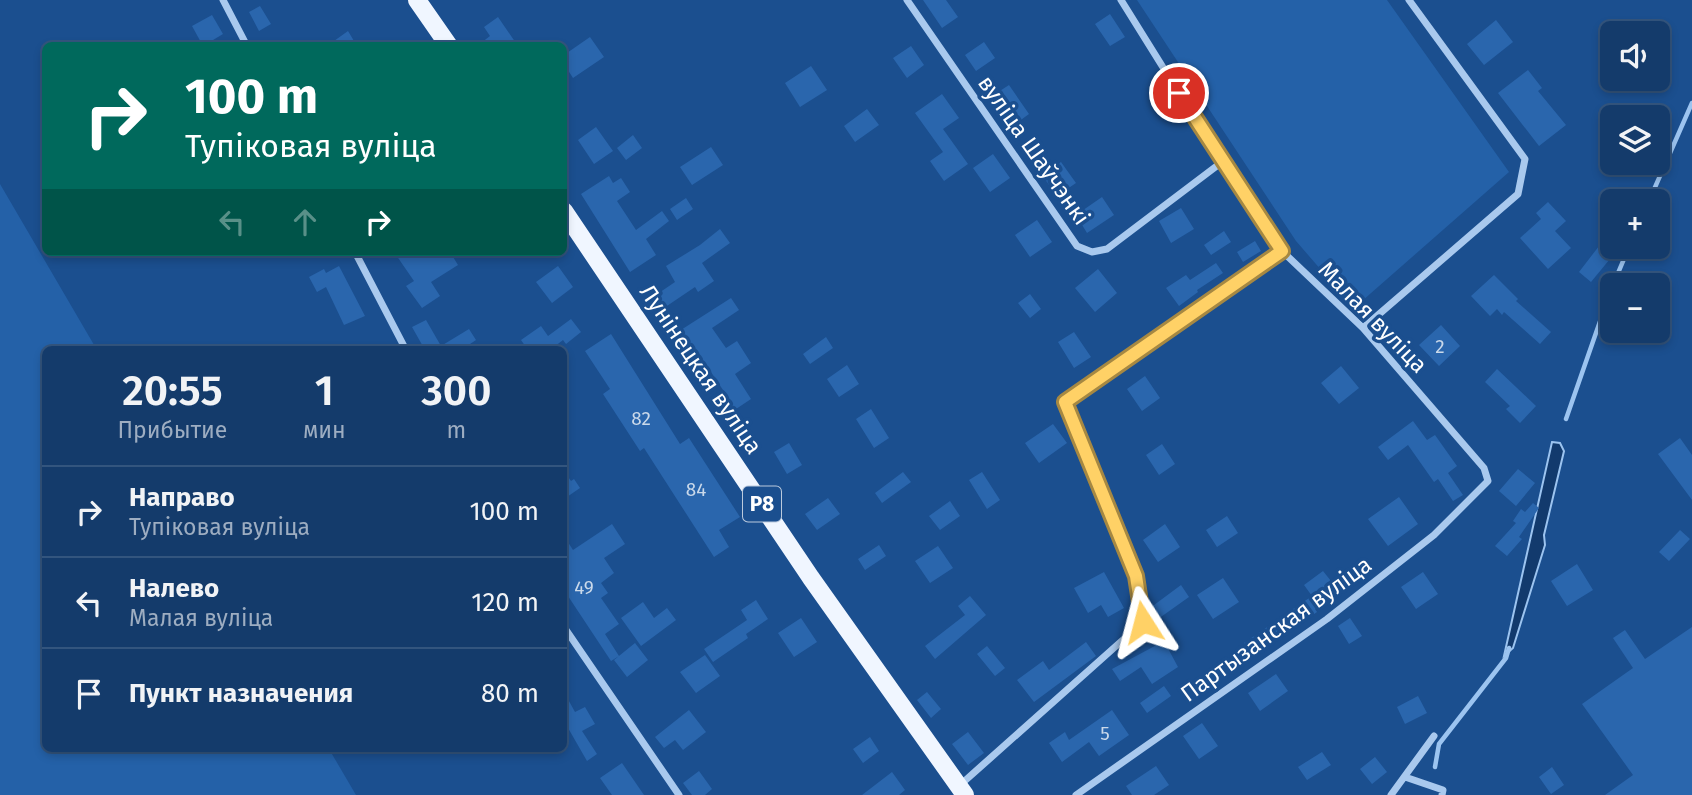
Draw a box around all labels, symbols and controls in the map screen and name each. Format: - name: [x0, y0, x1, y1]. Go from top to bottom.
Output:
- map controls: [1600, 21, 1670, 343]
- button: sound: [1600, 21, 1670, 91]
- pin: [1149, 63, 1209, 123]
- text: 100 m: [185, 67, 318, 126]
- icon: right: [70, 70, 161, 161]
- street label: вуліца Шаўчэнкі: [972, 70, 1096, 230]
- icon: arrive: [1160, 74, 1198, 112]
- button: layers: [1600, 105, 1670, 175]
- text: Тупіковая вуліца: [185, 127, 437, 165]
- button: +: [1600, 189, 1670, 259]
- icon: left: [213, 203, 251, 241]
- icon: ahead: [286, 203, 324, 241]
- icon: right: [359, 203, 397, 241]
- street label: Малая вуліца: [1313, 255, 1433, 379]
- button: −: [1600, 273, 1670, 343]
- street label: Лунінецкая вуліца: [634, 279, 768, 459]
- house number: 2: [1435, 335, 1445, 358]
- text: 20:55: [122, 366, 223, 416]
- text: 1: [315, 366, 334, 416]
- text: 300: [421, 366, 492, 416]
- house number: 82: [631, 407, 651, 430]
- text: Прибытие: [117, 416, 227, 444]
- text: мин: [303, 416, 346, 444]
- text: m: [447, 416, 466, 444]
- house number: 84: [686, 478, 706, 501]
- text: Направо: [129, 482, 235, 513]
- road number: Р8: [743, 486, 781, 522]
- icon: right: [70, 493, 108, 531]
- text: 100 m: [470, 496, 539, 527]
- text: Тупіковая вуліца: [129, 513, 310, 541]
- street label: Партызанская вуліца: [1175, 550, 1377, 708]
- text: Налево: [129, 573, 219, 604]
- house number: 49: [574, 576, 594, 599]
- icon: left: [70, 584, 108, 622]
- position arrow: [1106, 585, 1180, 659]
- text: 120 m: [471, 587, 539, 618]
- text: Малая вуліца: [129, 604, 273, 632]
- icon: arrive: [70, 675, 108, 713]
- text: Пункт назначения: [129, 678, 353, 709]
- text: 80 m: [481, 678, 539, 709]
- house number: 5: [1100, 722, 1110, 745]

